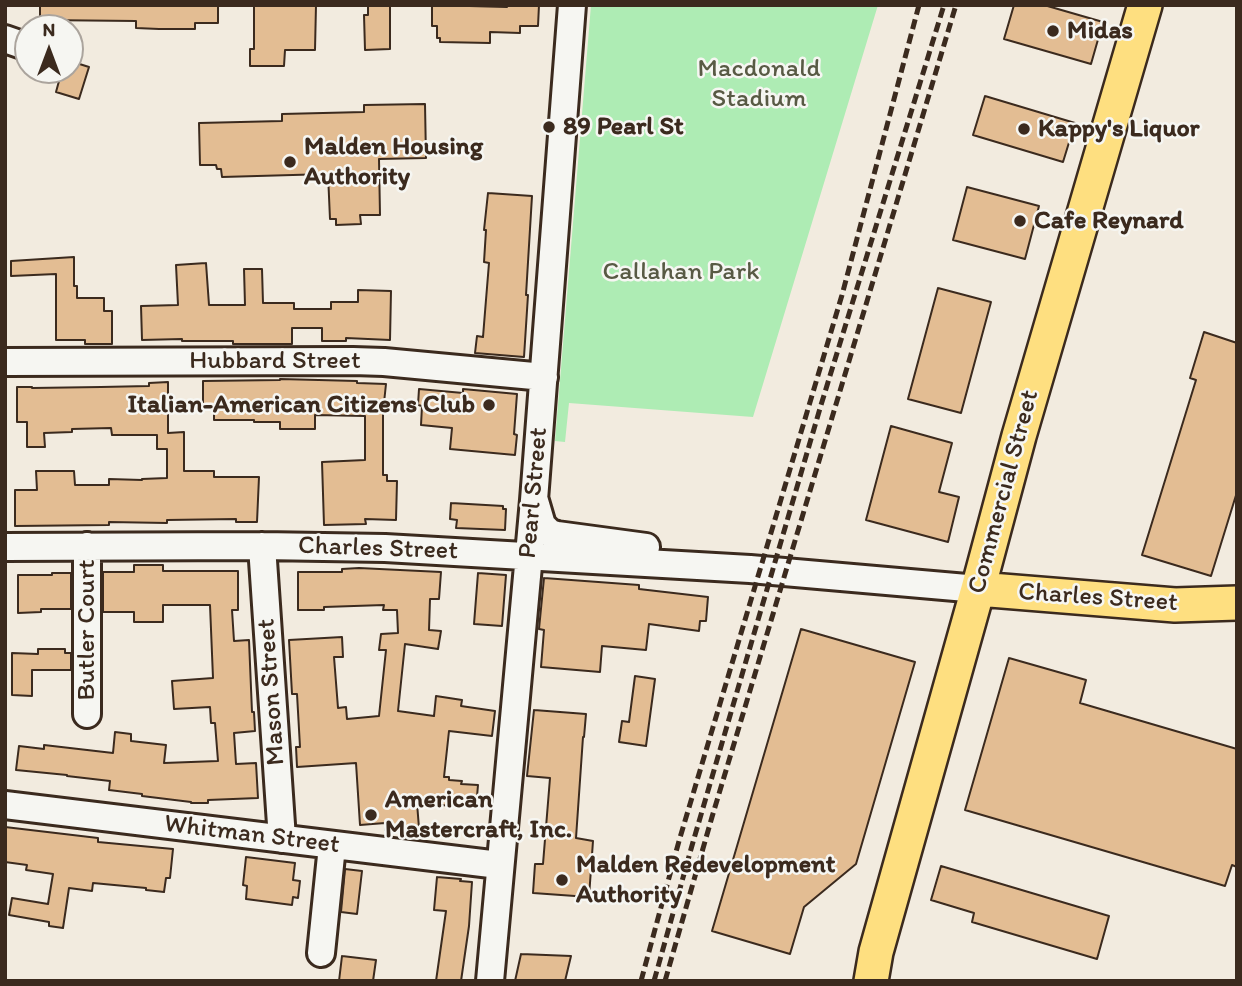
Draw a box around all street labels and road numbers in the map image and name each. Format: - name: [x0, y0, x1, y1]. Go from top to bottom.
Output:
- street label: Hubbard Street: [189, 345, 361, 377]
- street label: Commercial Street: [962, 387, 1046, 597]
- street label: Pearl Street: [513, 426, 555, 560]
- street label: Charles Street: [298, 531, 458, 567]
- street label: Butler Court: [71, 559, 103, 701]
- street label: Charles Street: [1017, 577, 1179, 619]
- street label: Mason Street: [251, 617, 293, 767]
- street label: Whitman Street: [162, 809, 342, 861]

